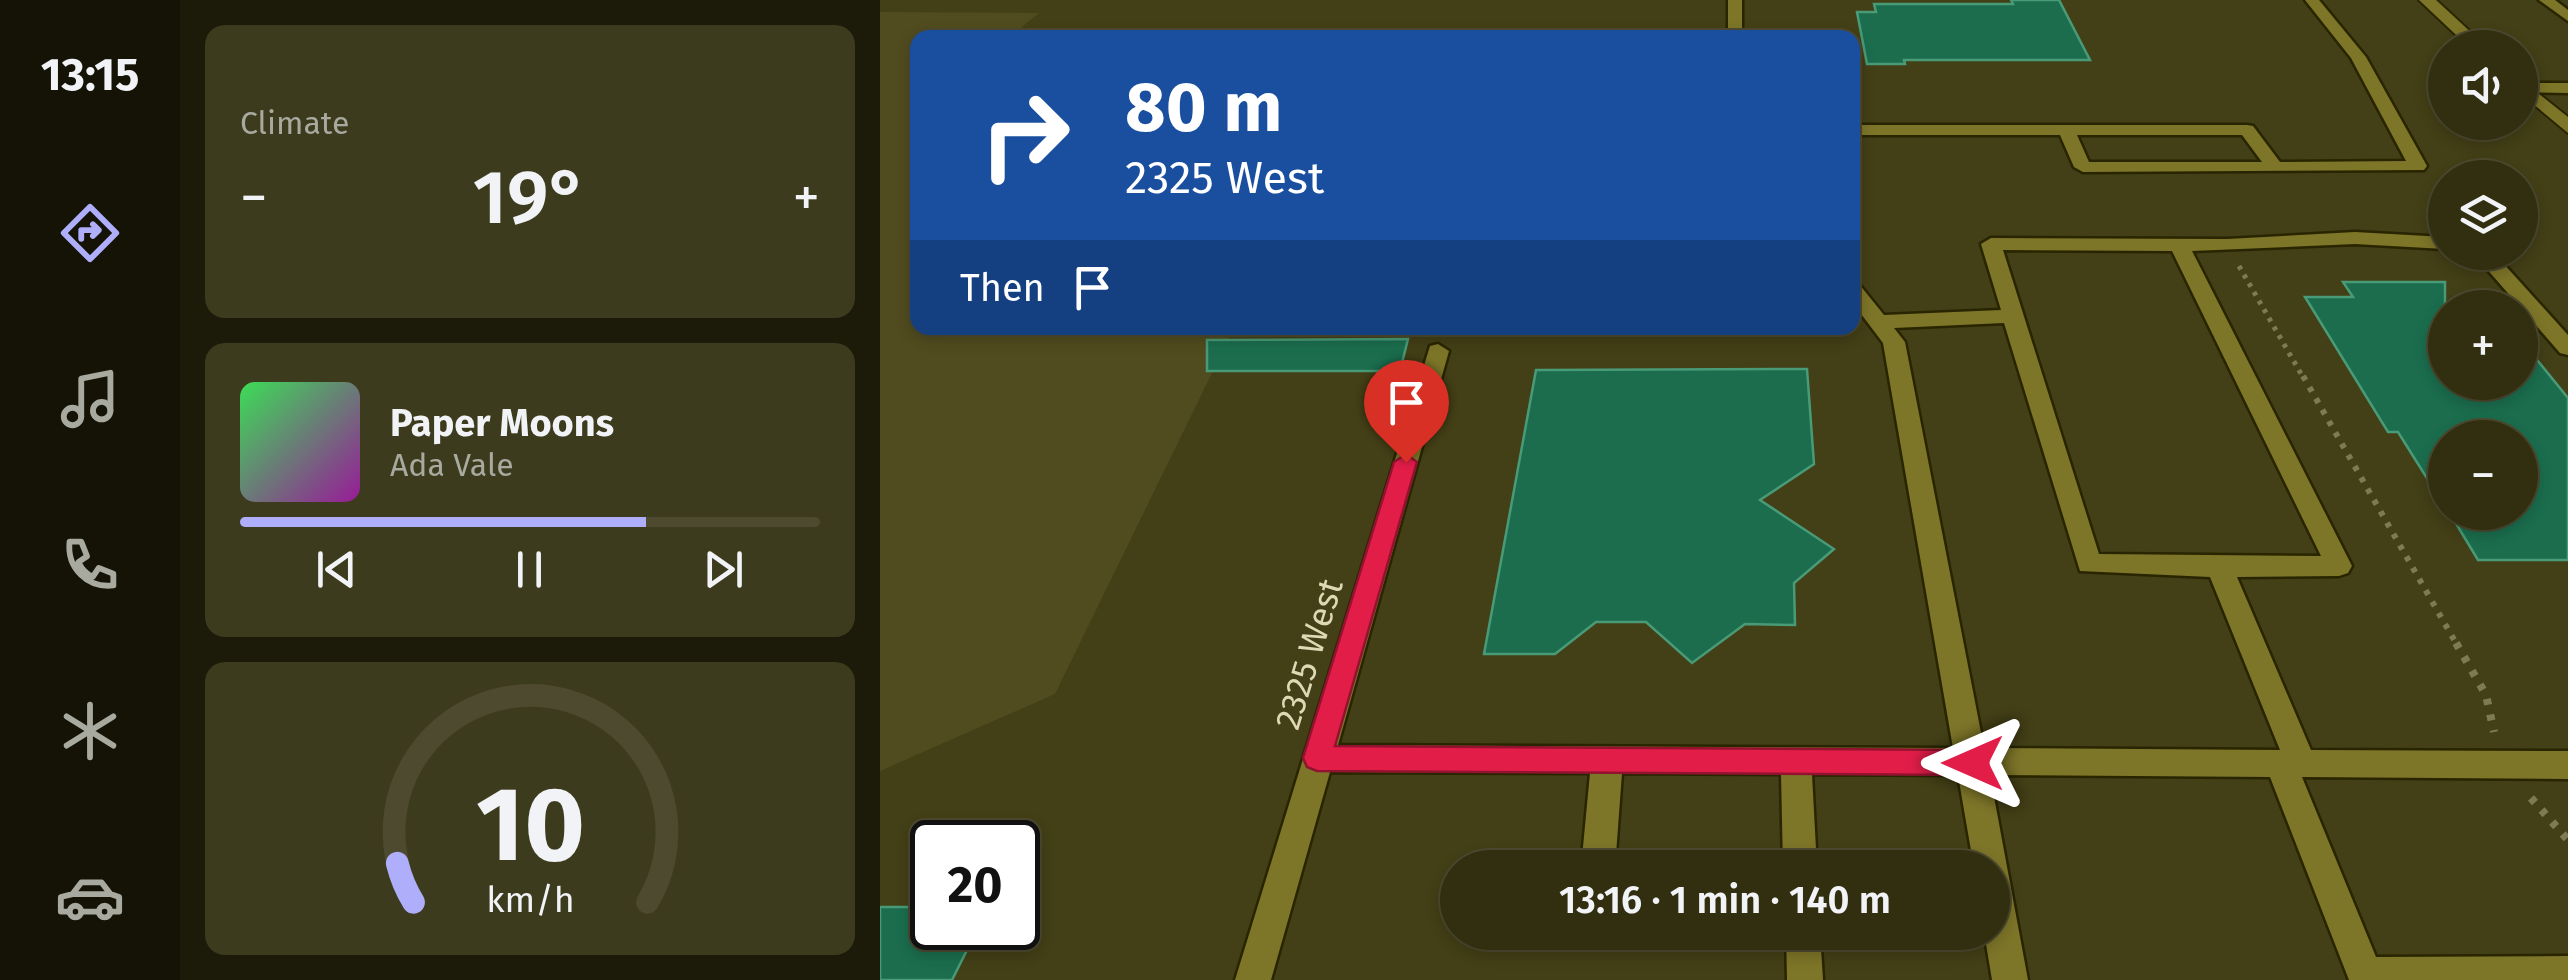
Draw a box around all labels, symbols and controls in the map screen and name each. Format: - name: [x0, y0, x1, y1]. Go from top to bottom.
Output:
- map controls: [2428, 30, 2538, 530]
- button: sound: [2428, 30, 2538, 140]
- text: 13:15: [41, 48, 139, 102]
- text: 80 m: [1125, 66, 1282, 150]
- icon: right: [960, 70, 1090, 200]
- text: Climate: [240, 104, 349, 142]
- text: 2325 West: [1125, 151, 1324, 205]
- text: 19°: [473, 153, 587, 243]
- button: layers: [2428, 160, 2538, 270]
- text: −: [240, 165, 268, 231]
- text: +: [793, 165, 820, 231]
- icon: directions: [55, 198, 125, 268]
- icon: arrive: [1065, 260, 1120, 315]
- text: Then: [960, 265, 1045, 311]
- button: +: [2428, 290, 2538, 400]
- pin: [1364, 360, 1449, 463]
- icon: music: [55, 364, 125, 434]
- icon: arrive: [1379, 375, 1434, 430]
- text: Paper Moons: [390, 400, 614, 446]
- button: −: [2428, 420, 2538, 530]
- text: Ada Vale: [390, 446, 514, 484]
- icon: phone: [55, 530, 125, 600]
- icon: previous: [309, 542, 364, 597]
- icon: pause: [502, 542, 557, 597]
- icon: next: [696, 542, 751, 597]
- street label: 2325 West: [1266, 573, 1352, 734]
- icon: climate: [55, 696, 125, 766]
- position arrow: [1921, 711, 2025, 815]
- text: 10: [475, 763, 585, 888]
- speed limit sign: 20: [910, 820, 1040, 950]
- icon: car: [55, 862, 125, 932]
- text: 13:16 · 1 min · 140 m: [1559, 877, 1891, 923]
- text: km/h: [486, 879, 574, 921]

